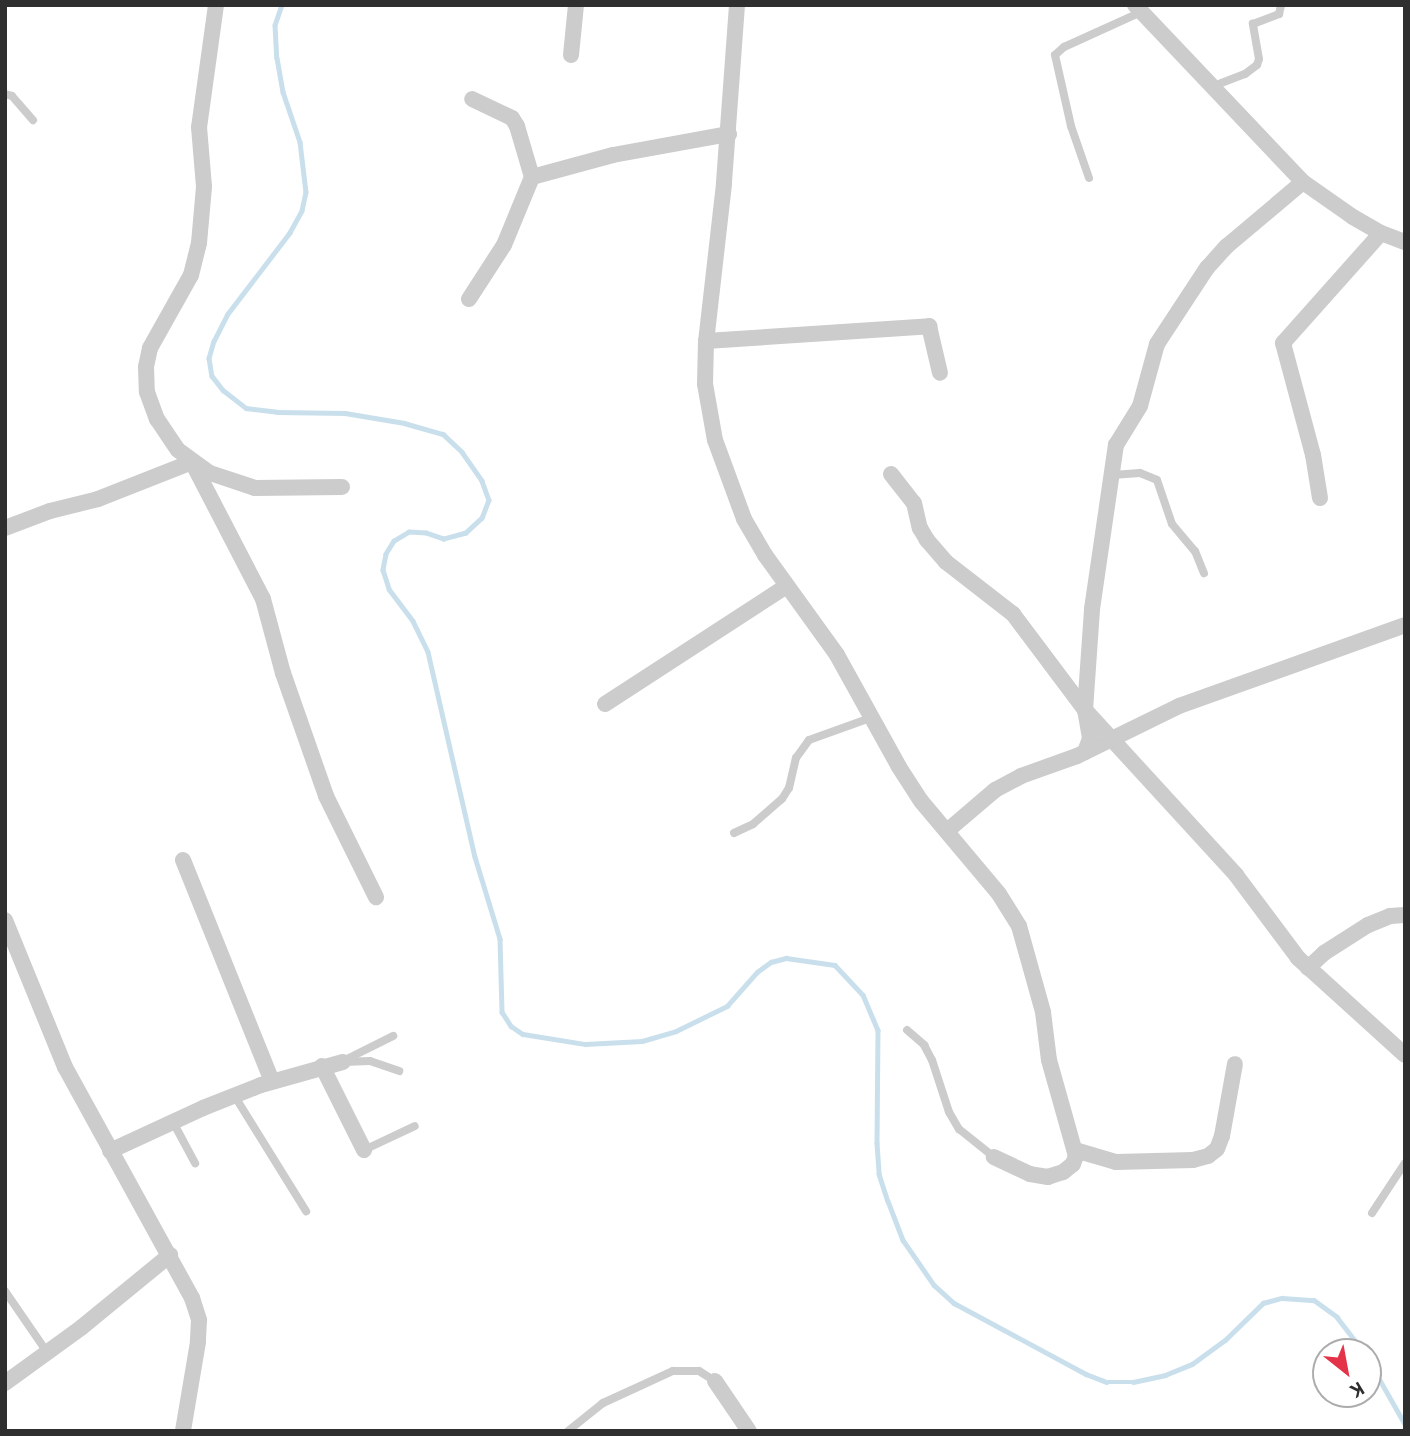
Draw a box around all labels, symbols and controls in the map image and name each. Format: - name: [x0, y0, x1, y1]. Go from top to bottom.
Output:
- north arrow: [1312, 1338, 1382, 1408]
- text: K: [1345, 1376, 1369, 1404]

